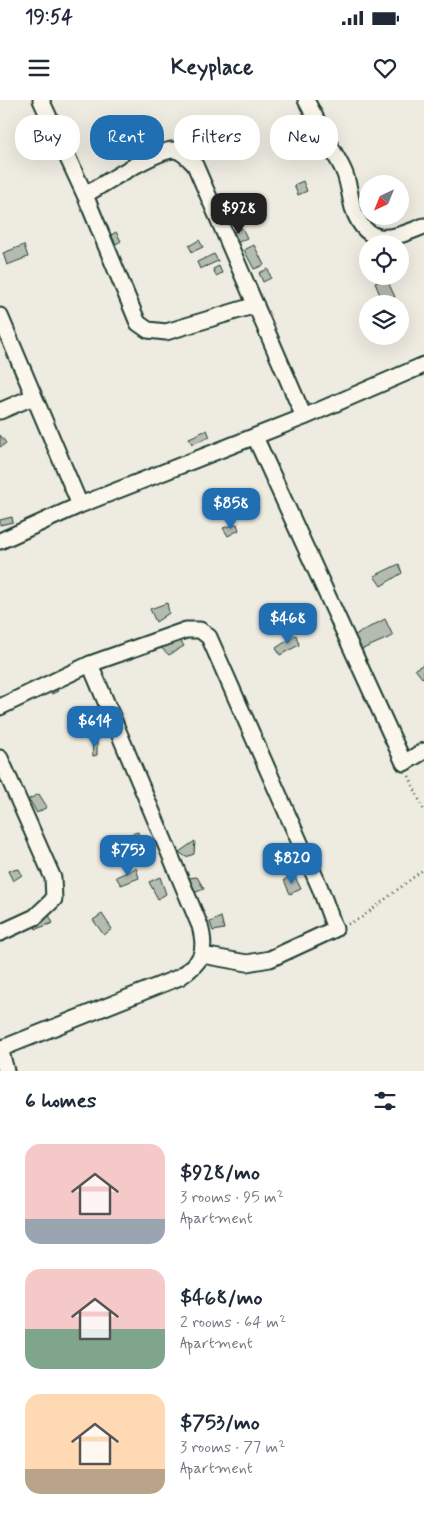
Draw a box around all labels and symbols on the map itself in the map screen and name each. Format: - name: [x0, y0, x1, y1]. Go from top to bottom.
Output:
- north arrow: [359, 175, 409, 225]
- pin: $928: [209, 192, 269, 235]
- pin: $858: [201, 488, 261, 530]
- pin: $468: [258, 602, 318, 645]
- pin: $614: [65, 706, 125, 748]
- pin: $753: [98, 834, 158, 877]
- pin: $820: [262, 842, 322, 885]

